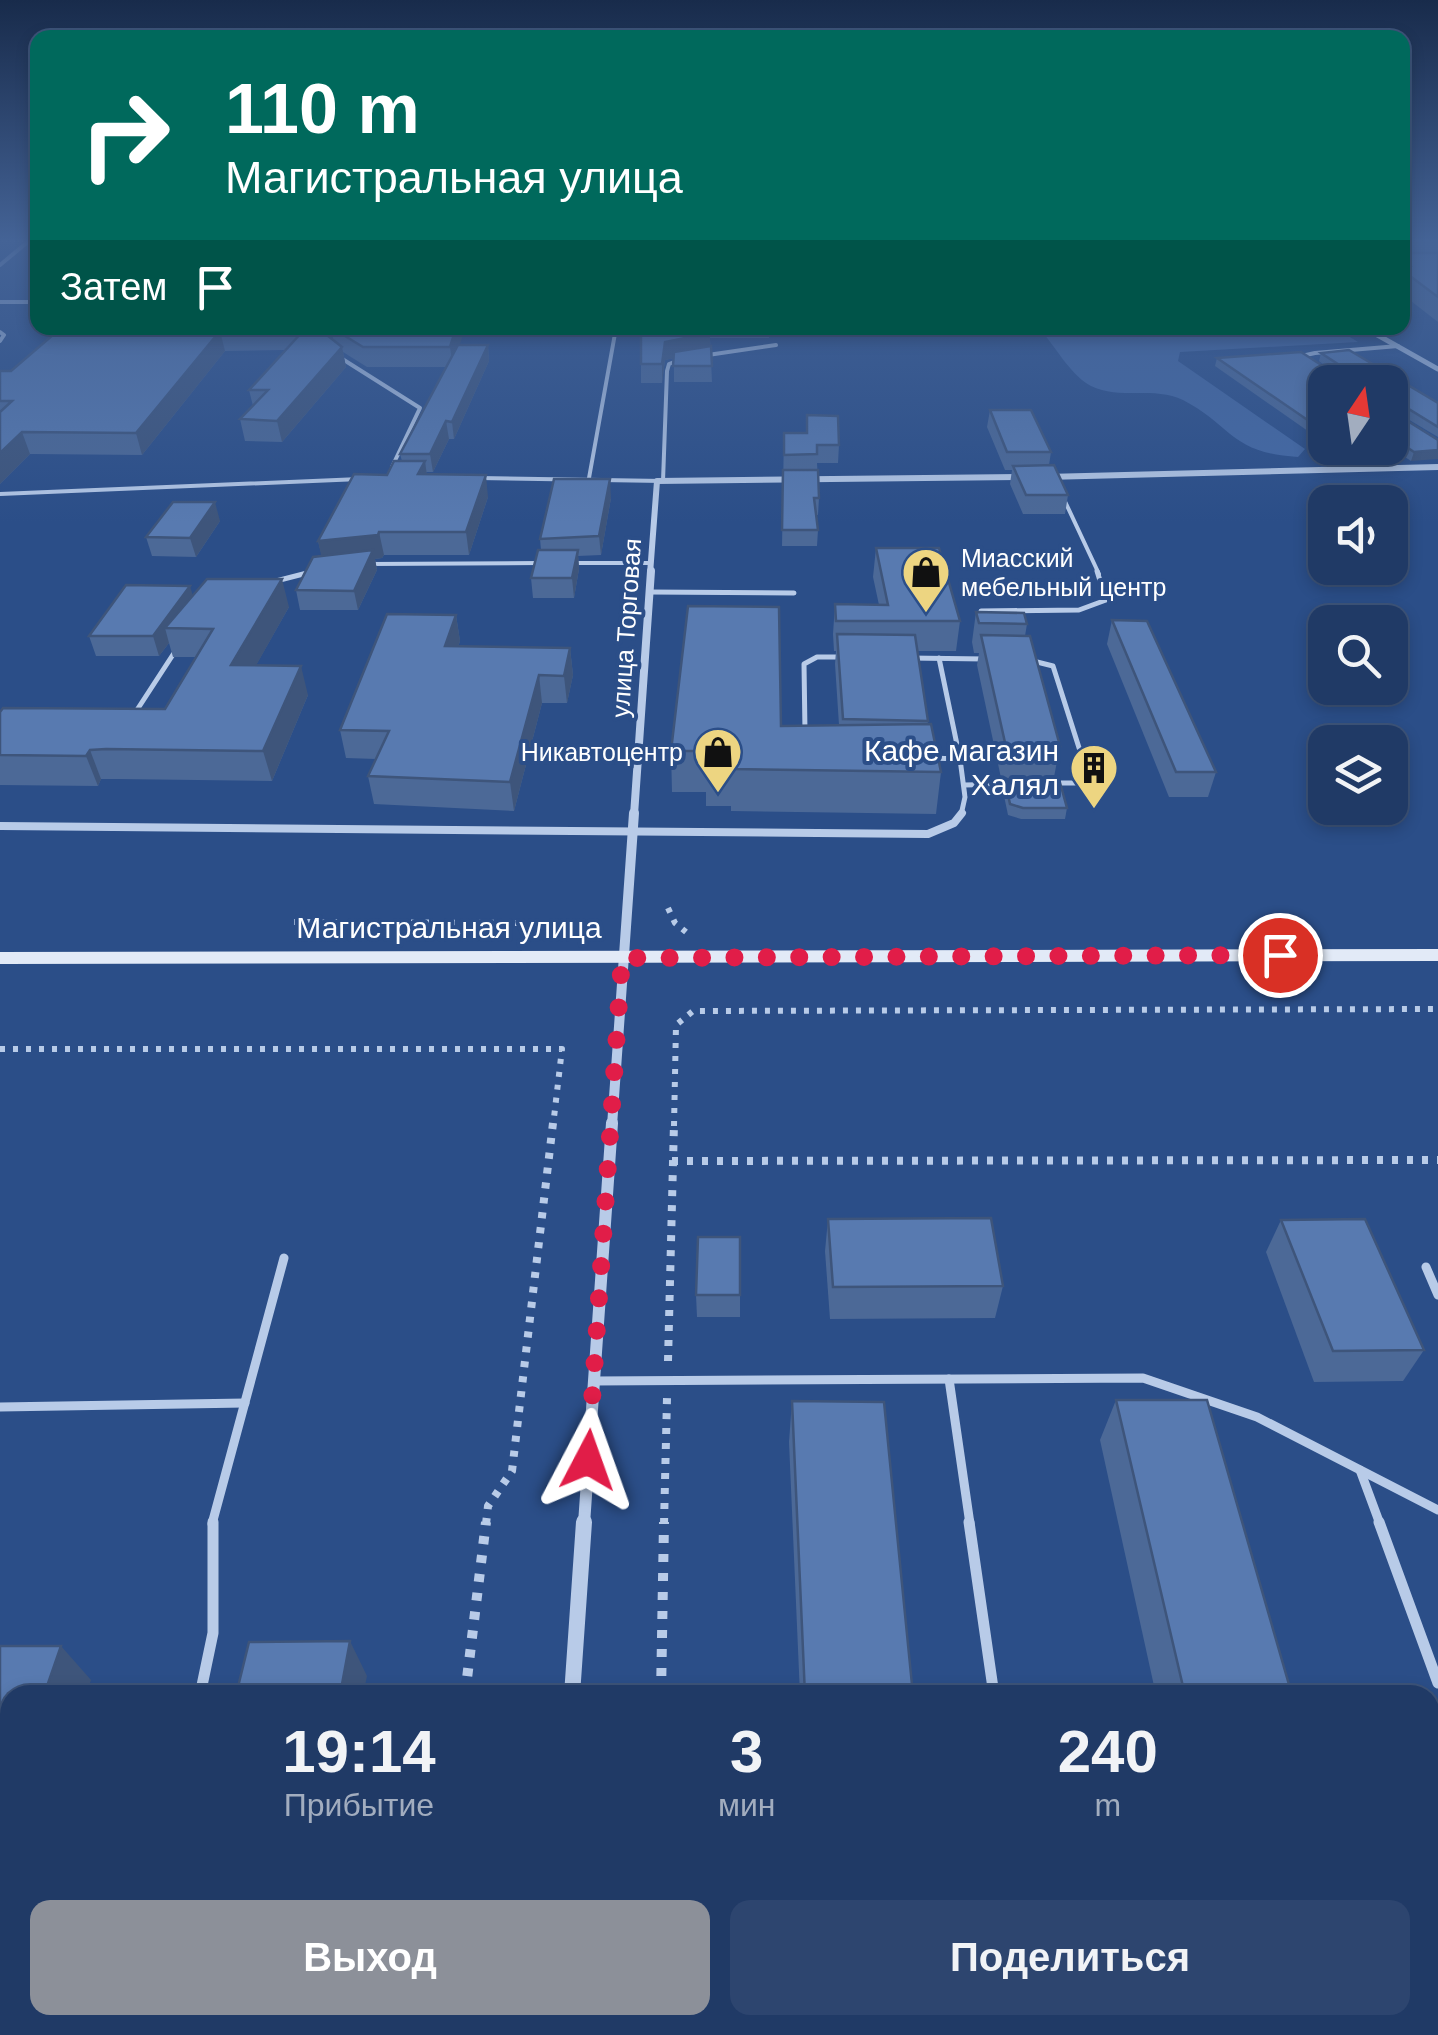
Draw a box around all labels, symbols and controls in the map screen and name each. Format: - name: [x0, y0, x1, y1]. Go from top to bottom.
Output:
- icon: right: [60, 70, 190, 200]
- text: 110 m: [225, 70, 420, 148]
- text: Магистральная улица: [225, 152, 683, 203]
- icon: arrive: [188, 260, 243, 315]
- text: Затем: [60, 266, 168, 308]
- north arrow: [1308, 365, 1408, 465]
- map controls: [1308, 365, 1408, 825]
- button: sound: [1308, 485, 1408, 585]
- street label: улица Торговая: [606, 537, 646, 719]
- place label: Миасский мебельный центр: [961, 544, 1166, 601]
- shop icon: Миасский мебельный центр: [900, 546, 952, 614]
- button: search: [1308, 605, 1408, 705]
- button: layers: [1308, 725, 1408, 825]
- shop icon: Никавтоцентр: [692, 726, 744, 794]
- place label: Кафе магазин Халял: [864, 734, 1059, 801]
- place label: Никавтоцентр: [521, 738, 683, 766]
- building icon: Кафе магазин Халял: [1068, 742, 1120, 810]
- street label: Магистральная улица: [296, 911, 602, 944]
- pin: [1238, 913, 1323, 998]
- icon: arrive: [1253, 928, 1308, 983]
- position arrow: [536, 1408, 640, 1512]
- text: 19:14: [282, 1718, 436, 1785]
- text: 3: [730, 1718, 763, 1785]
- text: 240: [1058, 1718, 1158, 1785]
- text: Прибытие: [284, 1787, 434, 1823]
- text: мин: [718, 1787, 775, 1823]
- text: m: [1094, 1787, 1121, 1823]
- button: Выход: [30, 1900, 710, 2015]
- button: Поделиться: [730, 1900, 1410, 2015]

